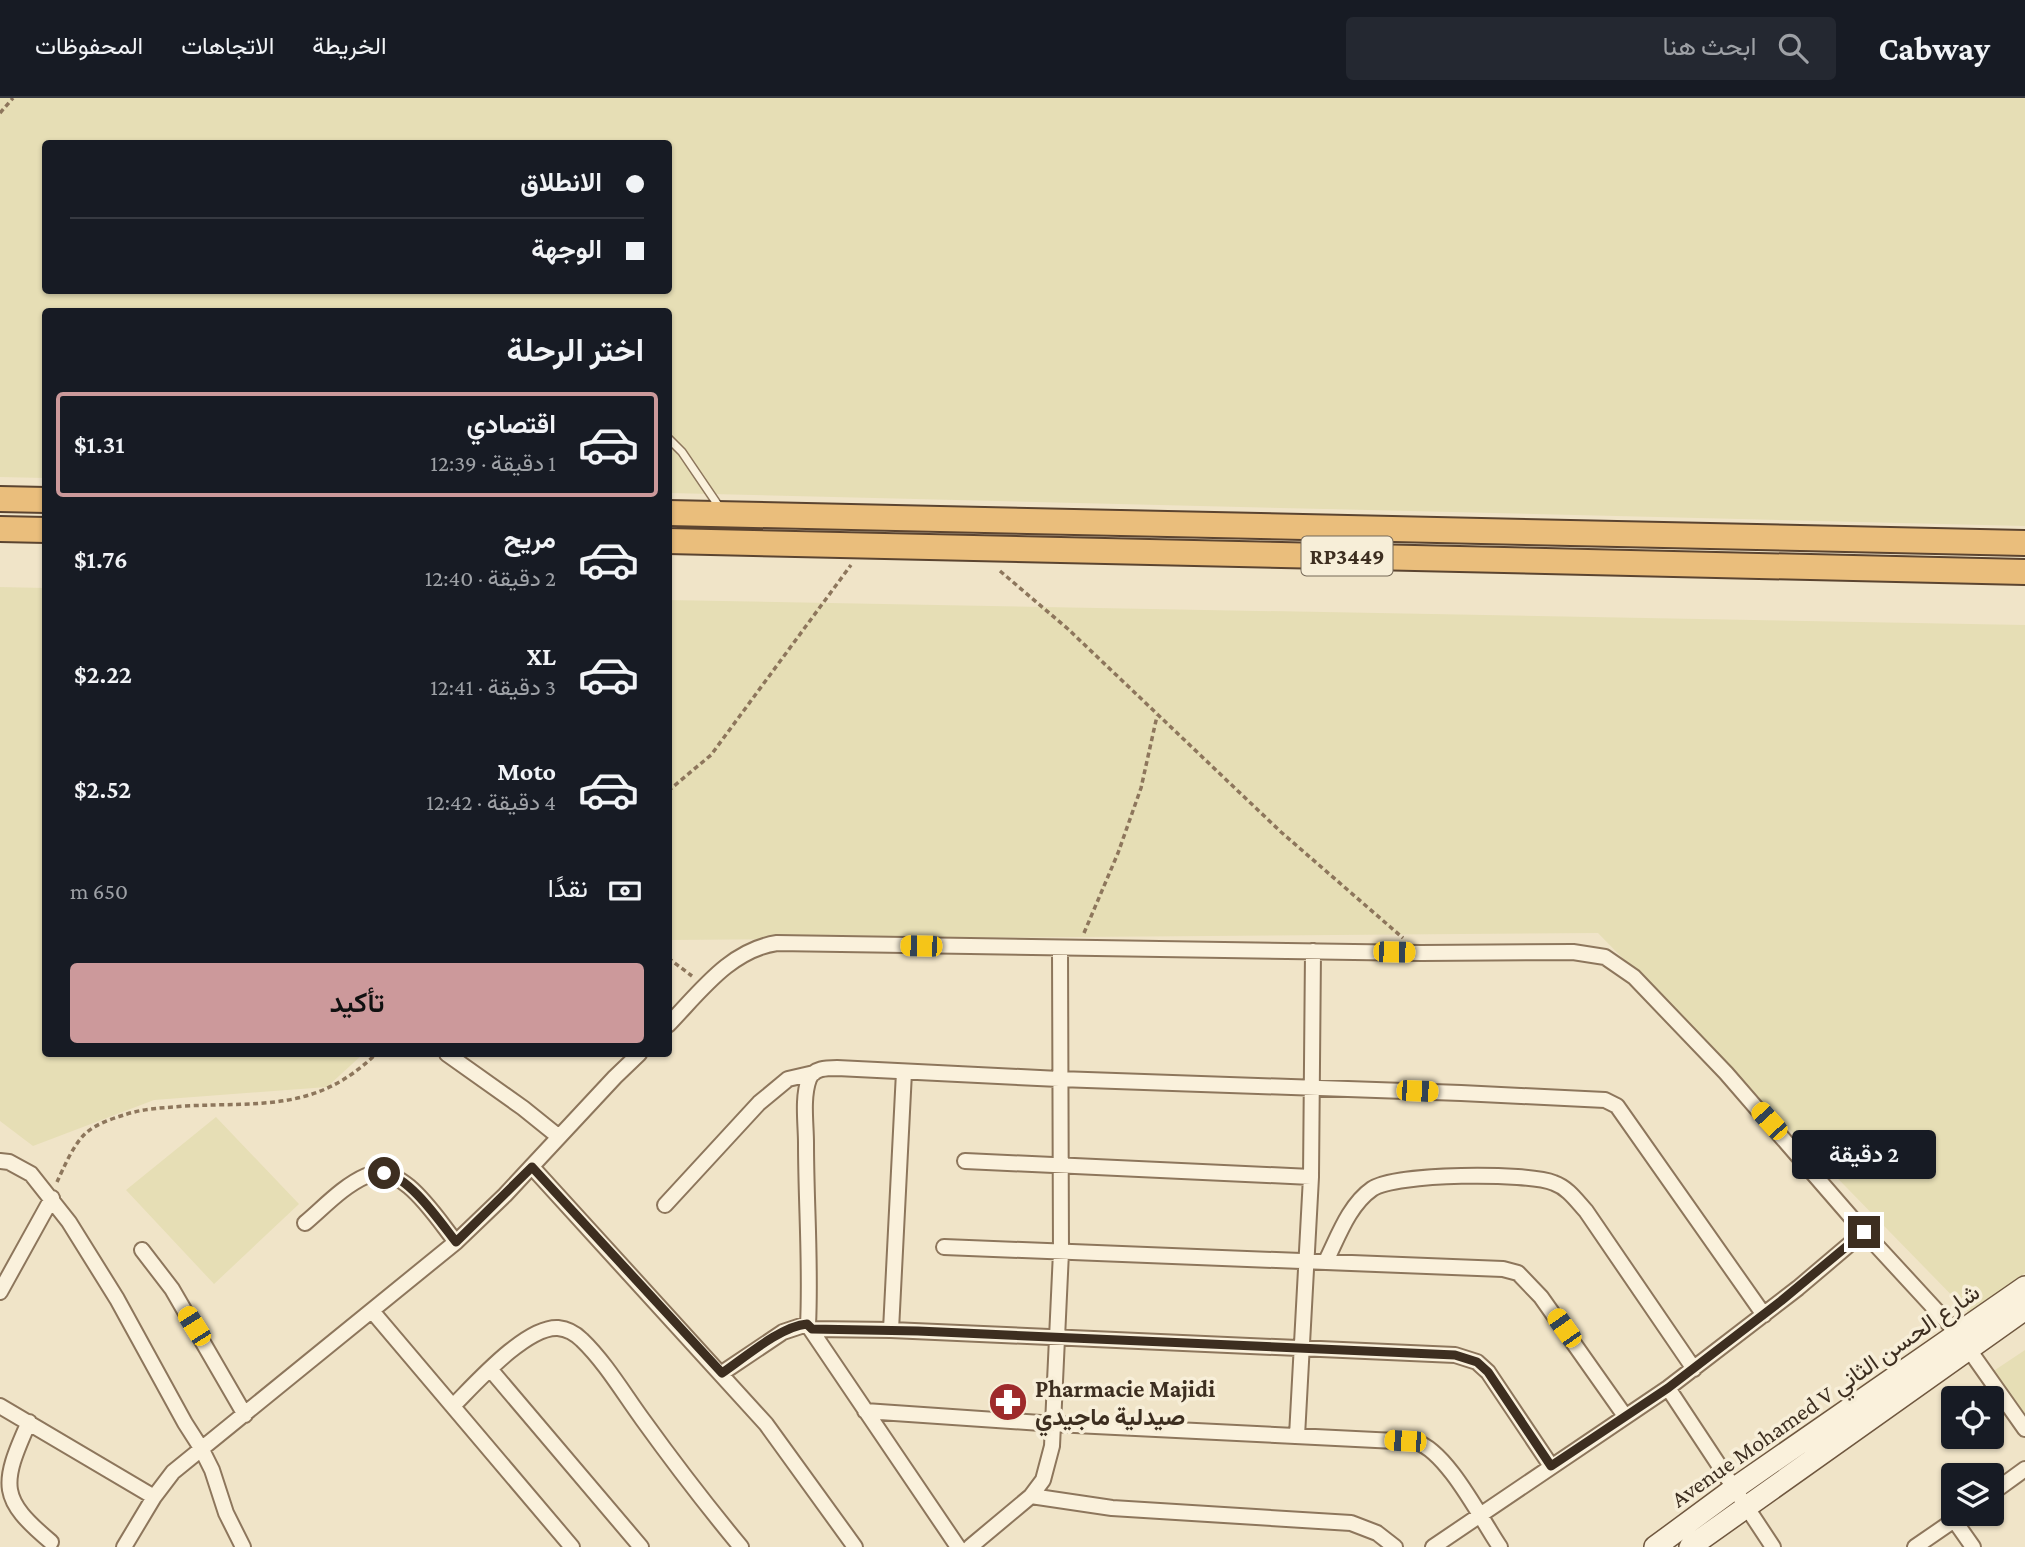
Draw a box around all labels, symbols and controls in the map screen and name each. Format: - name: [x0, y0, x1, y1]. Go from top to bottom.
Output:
- search box: [1346, 17, 1836, 80]
- icon: search: [1774, 29, 1812, 67]
- text: Cabway: [1878, 30, 1990, 67]
- text: المحفوظات: [35, 32, 143, 59]
- text: الاتجاهات: [181, 32, 274, 59]
- text: الخريطة: [312, 32, 387, 59]
- text: ابحث هنا: [1662, 32, 1756, 61]
- text: الانطلاق: [520, 168, 602, 197]
- text: الوجهة: [531, 235, 602, 264]
- text: اختر الرحلة: [507, 332, 644, 368]
- text: اقتصادي: [467, 410, 556, 439]
- icon: car: [577, 413, 640, 476]
- text: $1.31: [74, 430, 125, 459]
- text: 1 دقيقة · 12:39: [430, 450, 556, 476]
- text: مريح: [504, 525, 556, 554]
- icon: car: [577, 528, 640, 591]
- road number: RP3449: [1302, 536, 1392, 576]
- text: $1.76: [74, 545, 128, 574]
- text: 2 دقيقة · 12:40: [425, 565, 556, 591]
- text: XL: [527, 642, 556, 671]
- icon: car: [577, 643, 640, 706]
- text: $2.22: [74, 660, 132, 689]
- text: 3 دقيقة · 12:41: [430, 674, 556, 700]
- text: Moto: [497, 757, 556, 786]
- icon: car: [577, 758, 640, 821]
- text: $2.52: [74, 775, 131, 804]
- text: 4 دقيقة · 12:42: [426, 789, 556, 815]
- icon: cash: [606, 872, 644, 910]
- text: نقدًا: [548, 874, 588, 903]
- text: 650 m: [70, 878, 128, 904]
- car: [900, 935, 943, 957]
- car: [1373, 941, 1416, 963]
- button: تأكيد: [70, 963, 644, 1043]
- car: [1396, 1080, 1439, 1102]
- car: [1748, 1098, 1791, 1144]
- callout: 2 دقيقة: [1792, 1130, 1936, 1180]
- text: 2 دقيقة: [1829, 1141, 1899, 1167]
- route start: [368, 1157, 400, 1189]
- route end: [1848, 1216, 1880, 1248]
- street label: Avenue Mohamed V شارع الحسن الثاني: [1666, 1278, 1988, 1517]
- car: [174, 1303, 215, 1349]
- car: [1544, 1305, 1585, 1351]
- place label: Pharmacie Majidi صيدلية ماجيدي: [1035, 1375, 1215, 1437]
- pharmacy icon: Pharmacie Majidi صيدلية ماجيدي: [987, 1381, 1029, 1423]
- map controls: [1941, 1386, 2004, 1526]
- button: locate: [1941, 1386, 2004, 1449]
- car: [1384, 1429, 1427, 1453]
- button: layers: [1941, 1463, 2004, 1526]

